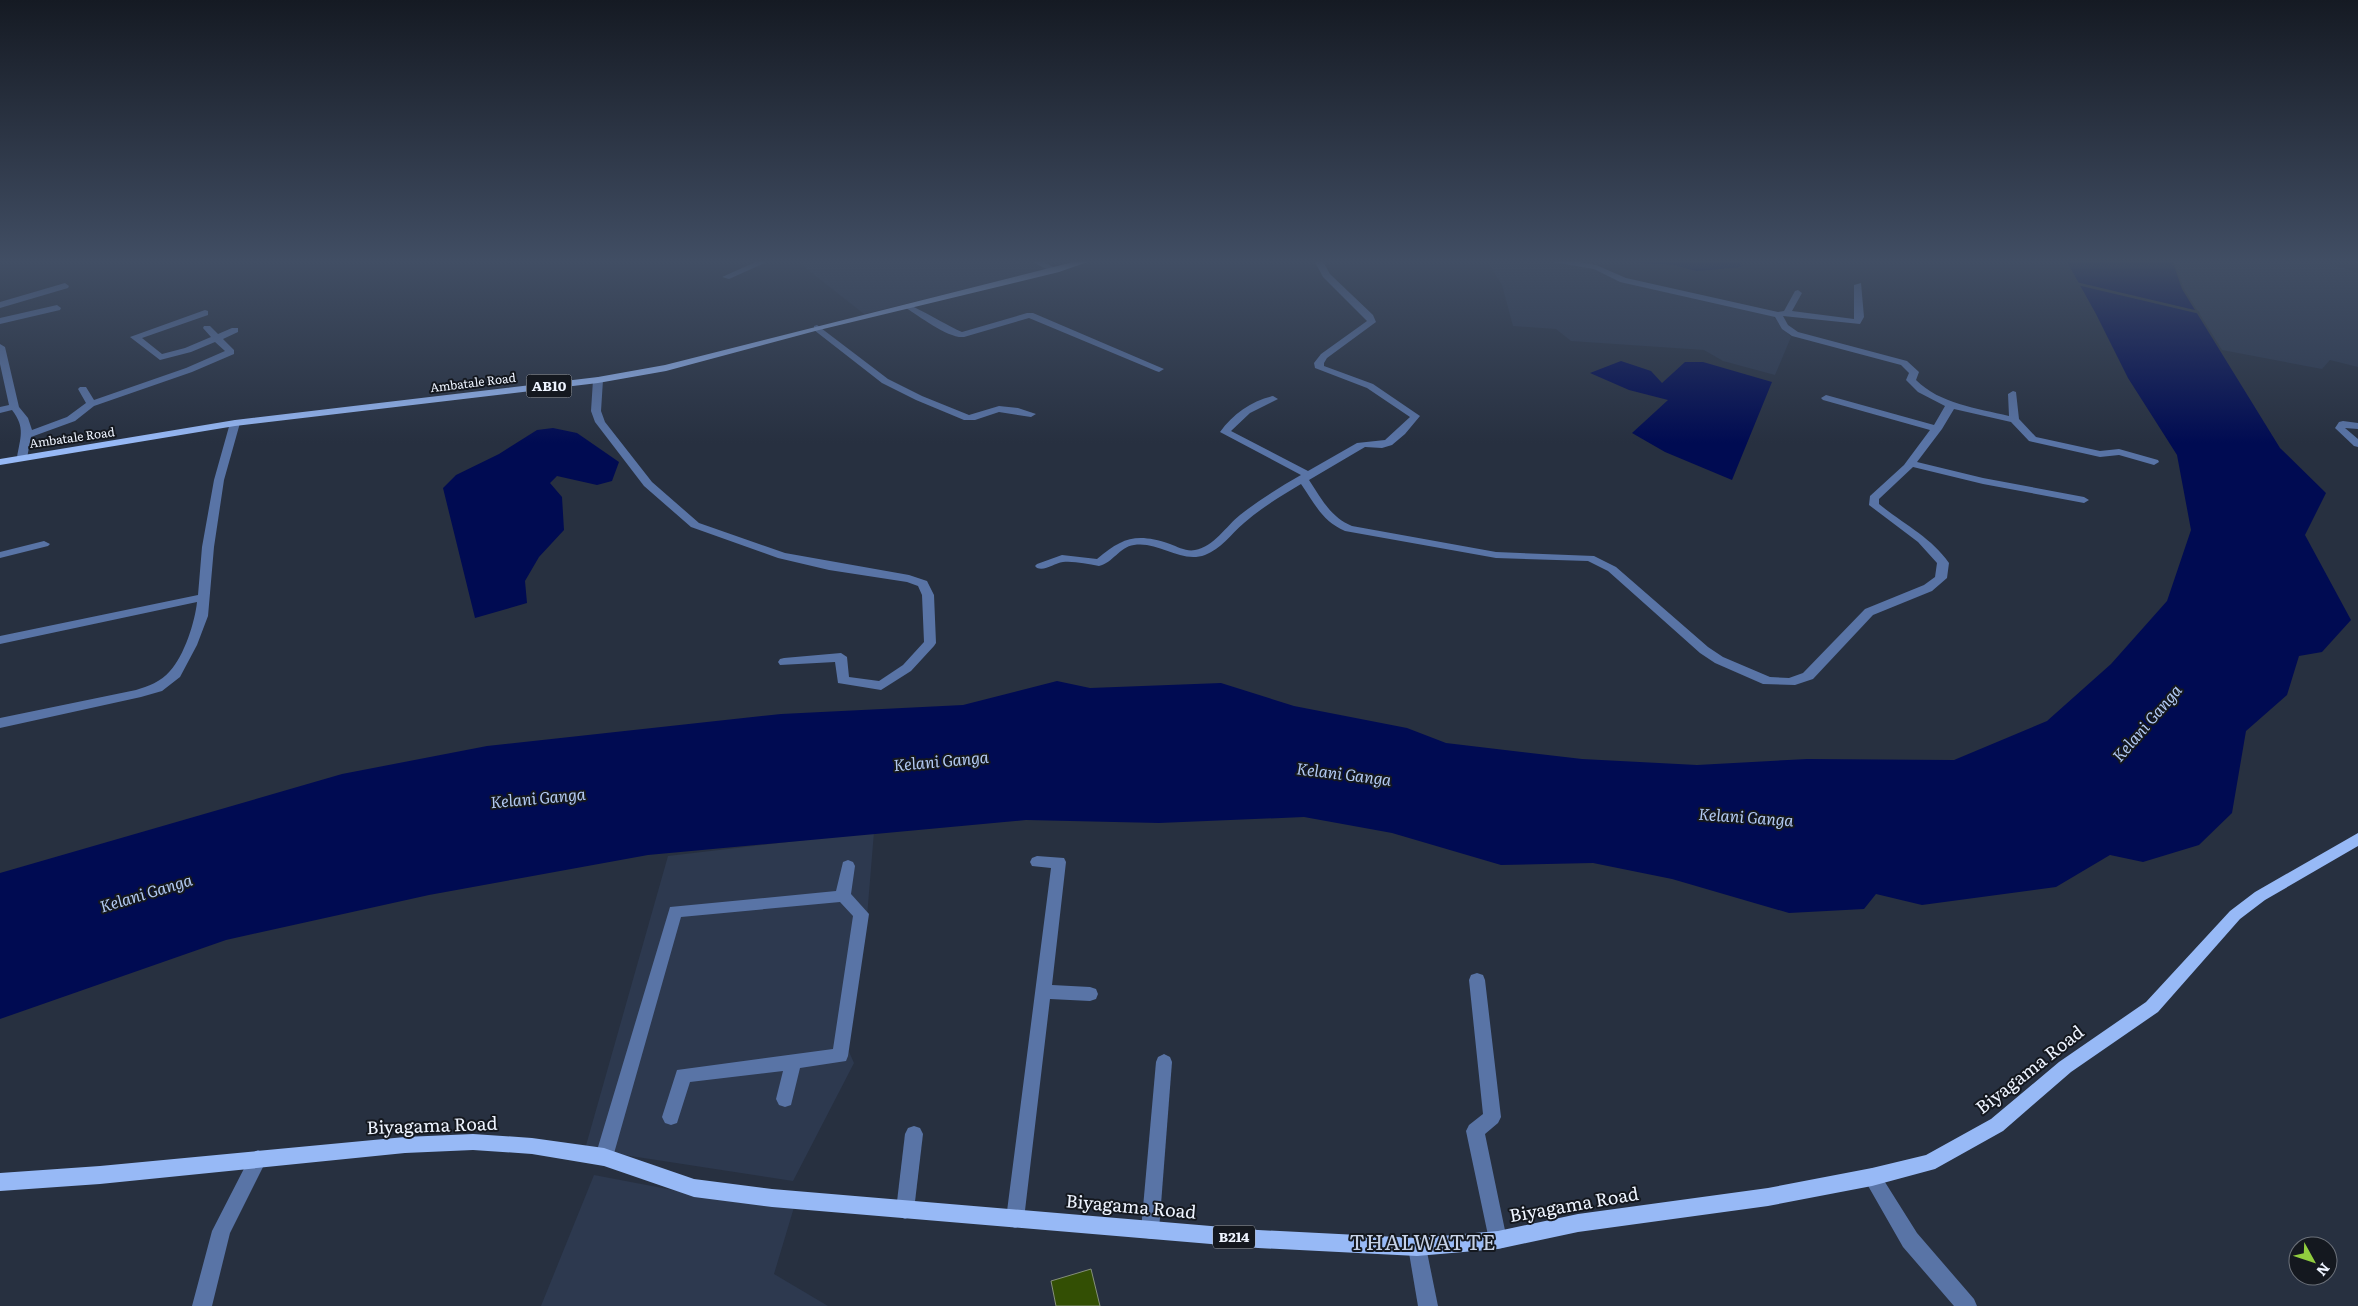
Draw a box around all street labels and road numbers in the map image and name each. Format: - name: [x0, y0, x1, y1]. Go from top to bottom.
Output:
- street label: Ambatale Road: [429, 368, 517, 396]
- road number: AB10: [526, 374, 572, 398]
- street label: Ambatale Road: [28, 422, 116, 452]
- street label: Biyagama Road: [1969, 1018, 2089, 1120]
- street label: Biyagama Road: [366, 1109, 498, 1140]
- street label: Biyagama Road: [1507, 1179, 1641, 1228]
- street label: Biyagama Road: [1065, 1186, 1198, 1225]
- road number: B214: [1213, 1226, 1255, 1248]

